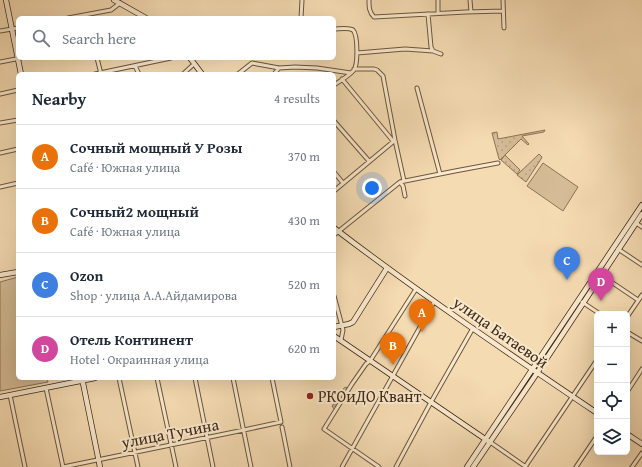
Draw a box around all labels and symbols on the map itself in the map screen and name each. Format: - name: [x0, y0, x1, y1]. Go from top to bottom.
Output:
- your location: [362, 178, 382, 198]
- pin: C: [554, 247, 580, 280]
- pin: D: [588, 268, 614, 301]
- street label: улица Батаевой: [448, 290, 554, 374]
- pin: A: [409, 299, 435, 332]
- pin: B: [380, 332, 406, 365]
- place label: РКОиДО Квант: [318, 384, 422, 408]
- marker: РКОиДО Квант: [305, 391, 315, 401]
- street label: улица Тучина: [118, 412, 221, 454]

